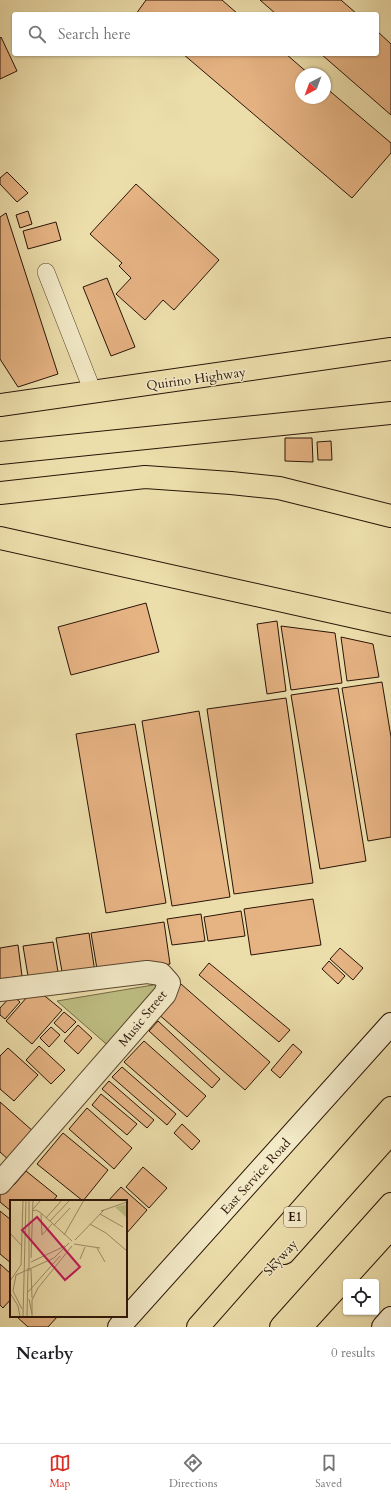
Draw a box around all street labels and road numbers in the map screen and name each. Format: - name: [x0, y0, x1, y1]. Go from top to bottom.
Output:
- street label: Quirino Highway: [145, 363, 247, 395]
- street label: Music Street: [114, 987, 171, 1051]
- street label: East Service Road: [217, 1135, 295, 1219]
- road number: E1: [284, 1207, 306, 1227]
- street label: Skyway: [260, 1235, 302, 1280]

